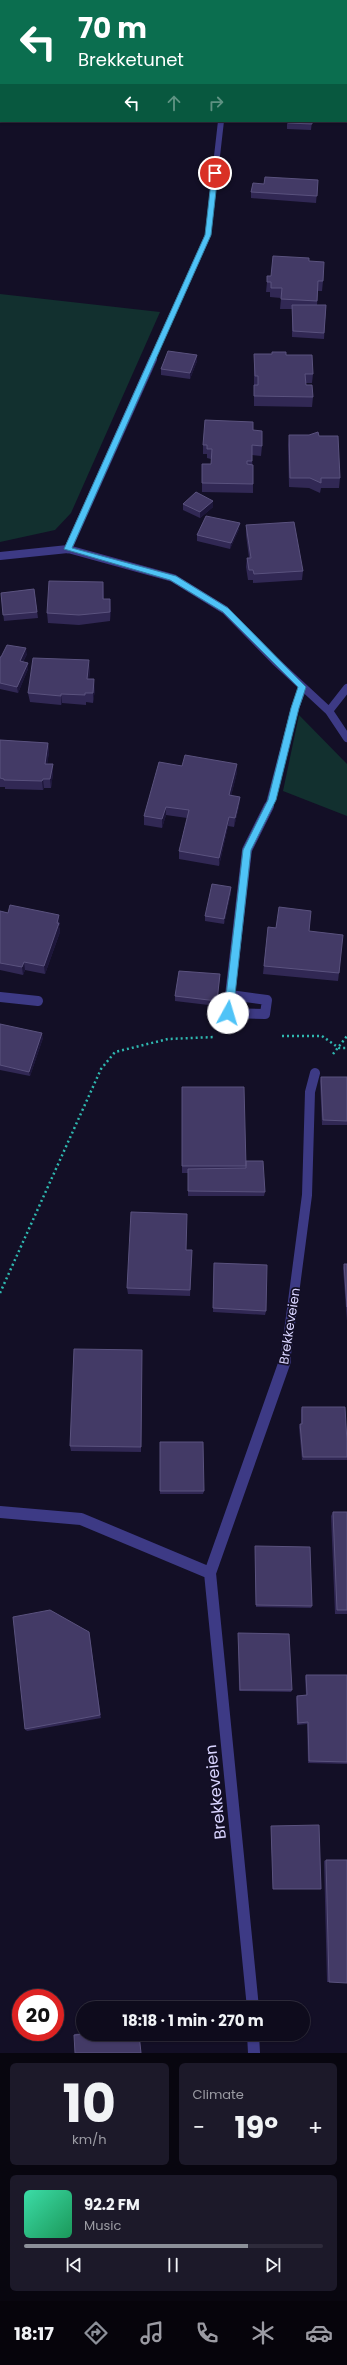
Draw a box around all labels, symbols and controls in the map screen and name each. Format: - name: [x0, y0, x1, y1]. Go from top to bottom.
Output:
- text: 70 m: [78, 9, 147, 48]
- icon: left: [12, 16, 64, 68]
- text: Brekketunet: [78, 47, 184, 72]
- icon: left: [121, 92, 143, 114]
- icon: ahead: [163, 92, 185, 114]
- icon: right: [205, 92, 227, 114]
- pin: [198, 156, 232, 190]
- icon: arrive: [204, 162, 226, 184]
- position arrow: [207, 992, 249, 1034]
- street label: Brekkeveien: [274, 1286, 305, 1366]
- street label: Brekkeveien: [199, 1743, 232, 1840]
- speed limit sign: 20: [12, 1989, 64, 2041]
- text: 18:18 · 1 min · 270 m: [122, 2010, 264, 2031]
- text: 10: [63, 2067, 116, 2140]
- text: Climate: [193, 2085, 244, 2104]
- text: 19°: [234, 2106, 278, 2149]
- text: −: [193, 2112, 205, 2143]
- text: +: [308, 2112, 323, 2143]
- text: km/h: [72, 2130, 107, 2149]
- text: 92.2 FM: [84, 2194, 140, 2215]
- text: Music: [84, 2216, 121, 2235]
- icon: previous: [63, 2254, 85, 2276]
- icon: pause: [162, 2254, 184, 2276]
- icon: next: [262, 2254, 284, 2276]
- icon: directions: [82, 2319, 110, 2347]
- icon: music: [138, 2319, 166, 2347]
- icon: phone: [193, 2319, 221, 2347]
- icon: climate: [249, 2319, 277, 2347]
- icon: car: [305, 2319, 333, 2347]
- text: 18:17: [14, 2321, 54, 2346]

